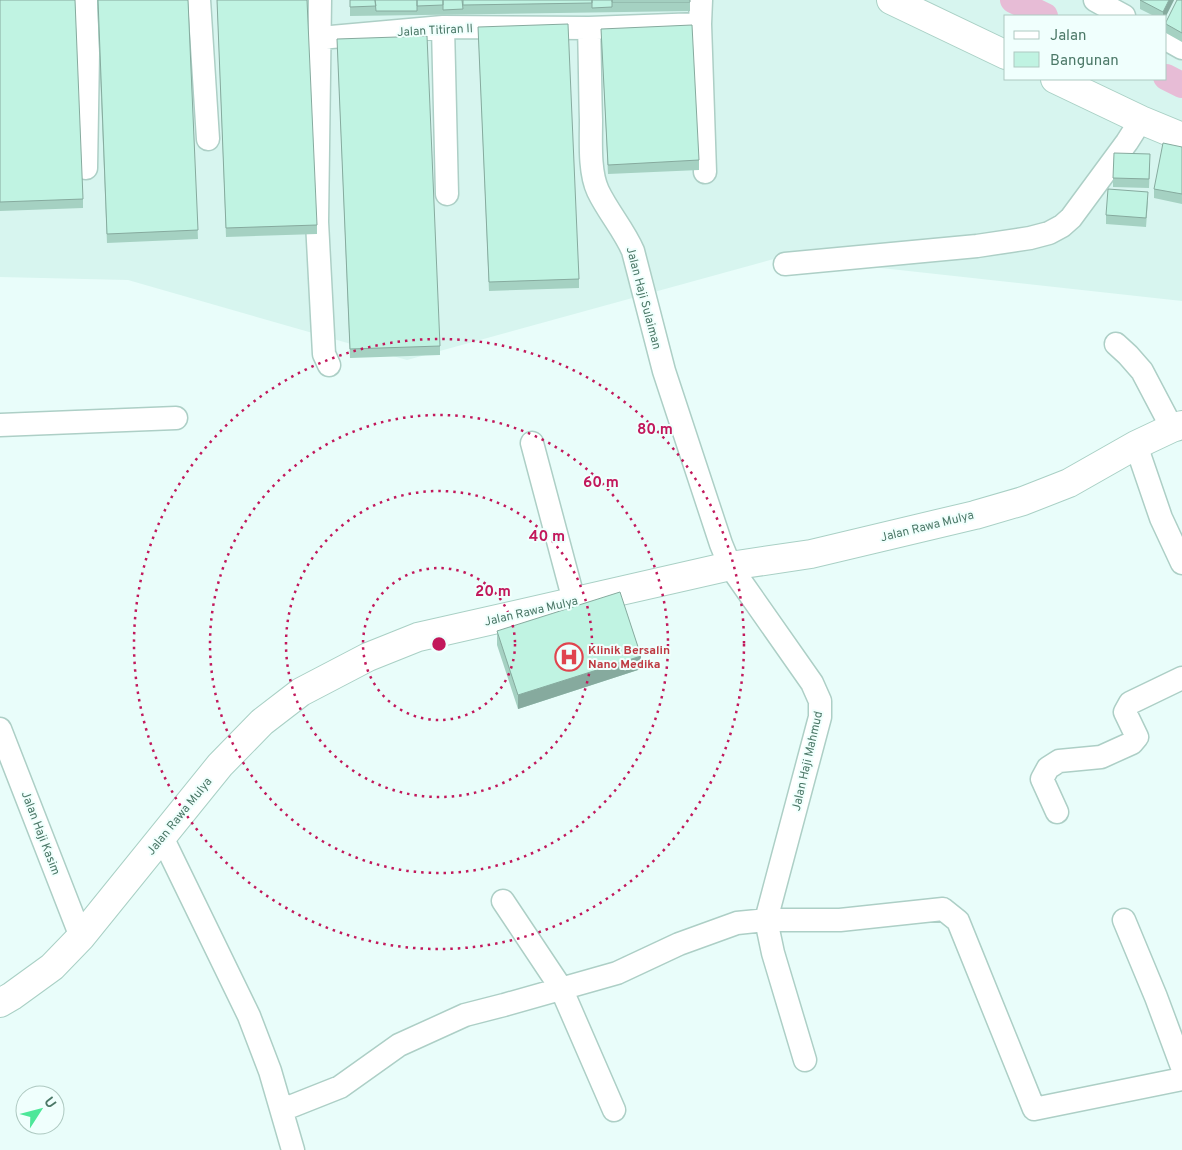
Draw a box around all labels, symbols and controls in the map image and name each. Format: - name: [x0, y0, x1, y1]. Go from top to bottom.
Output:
- legend: [1004, 15, 1167, 80]
- street label: Jalan Titiran II: [397, 21, 474, 41]
- text: Jalan: [1050, 27, 1087, 46]
- text: Bangunan: [1050, 52, 1119, 71]
- street label: Jalan Haji Sulaiman: [622, 245, 664, 351]
- text: 80 m: [637, 421, 673, 440]
- text: 60 m: [583, 474, 619, 493]
- street label: Jalan Rawa Mulya: [879, 508, 976, 546]
- text: 40 m: [529, 528, 565, 547]
- text: 20 m: [475, 583, 511, 602]
- street label: Jalan Rawa Mulya: [483, 593, 580, 631]
- centre of rings: [430, 635, 448, 653]
- hospital icon: Klinik Bersalin Nano Medika: [554, 642, 584, 672]
- place label: Klinik Bersalin Nano Medika: [588, 643, 670, 673]
- street label: Jalan Haji Mahmud: [789, 710, 827, 813]
- street label: Jalan Rawa Mulya: [143, 774, 216, 859]
- street label: Jalan Haji Kasim: [17, 789, 63, 878]
- north arrow: [15, 1085, 65, 1135]
- text: U: [39, 1094, 59, 1112]

